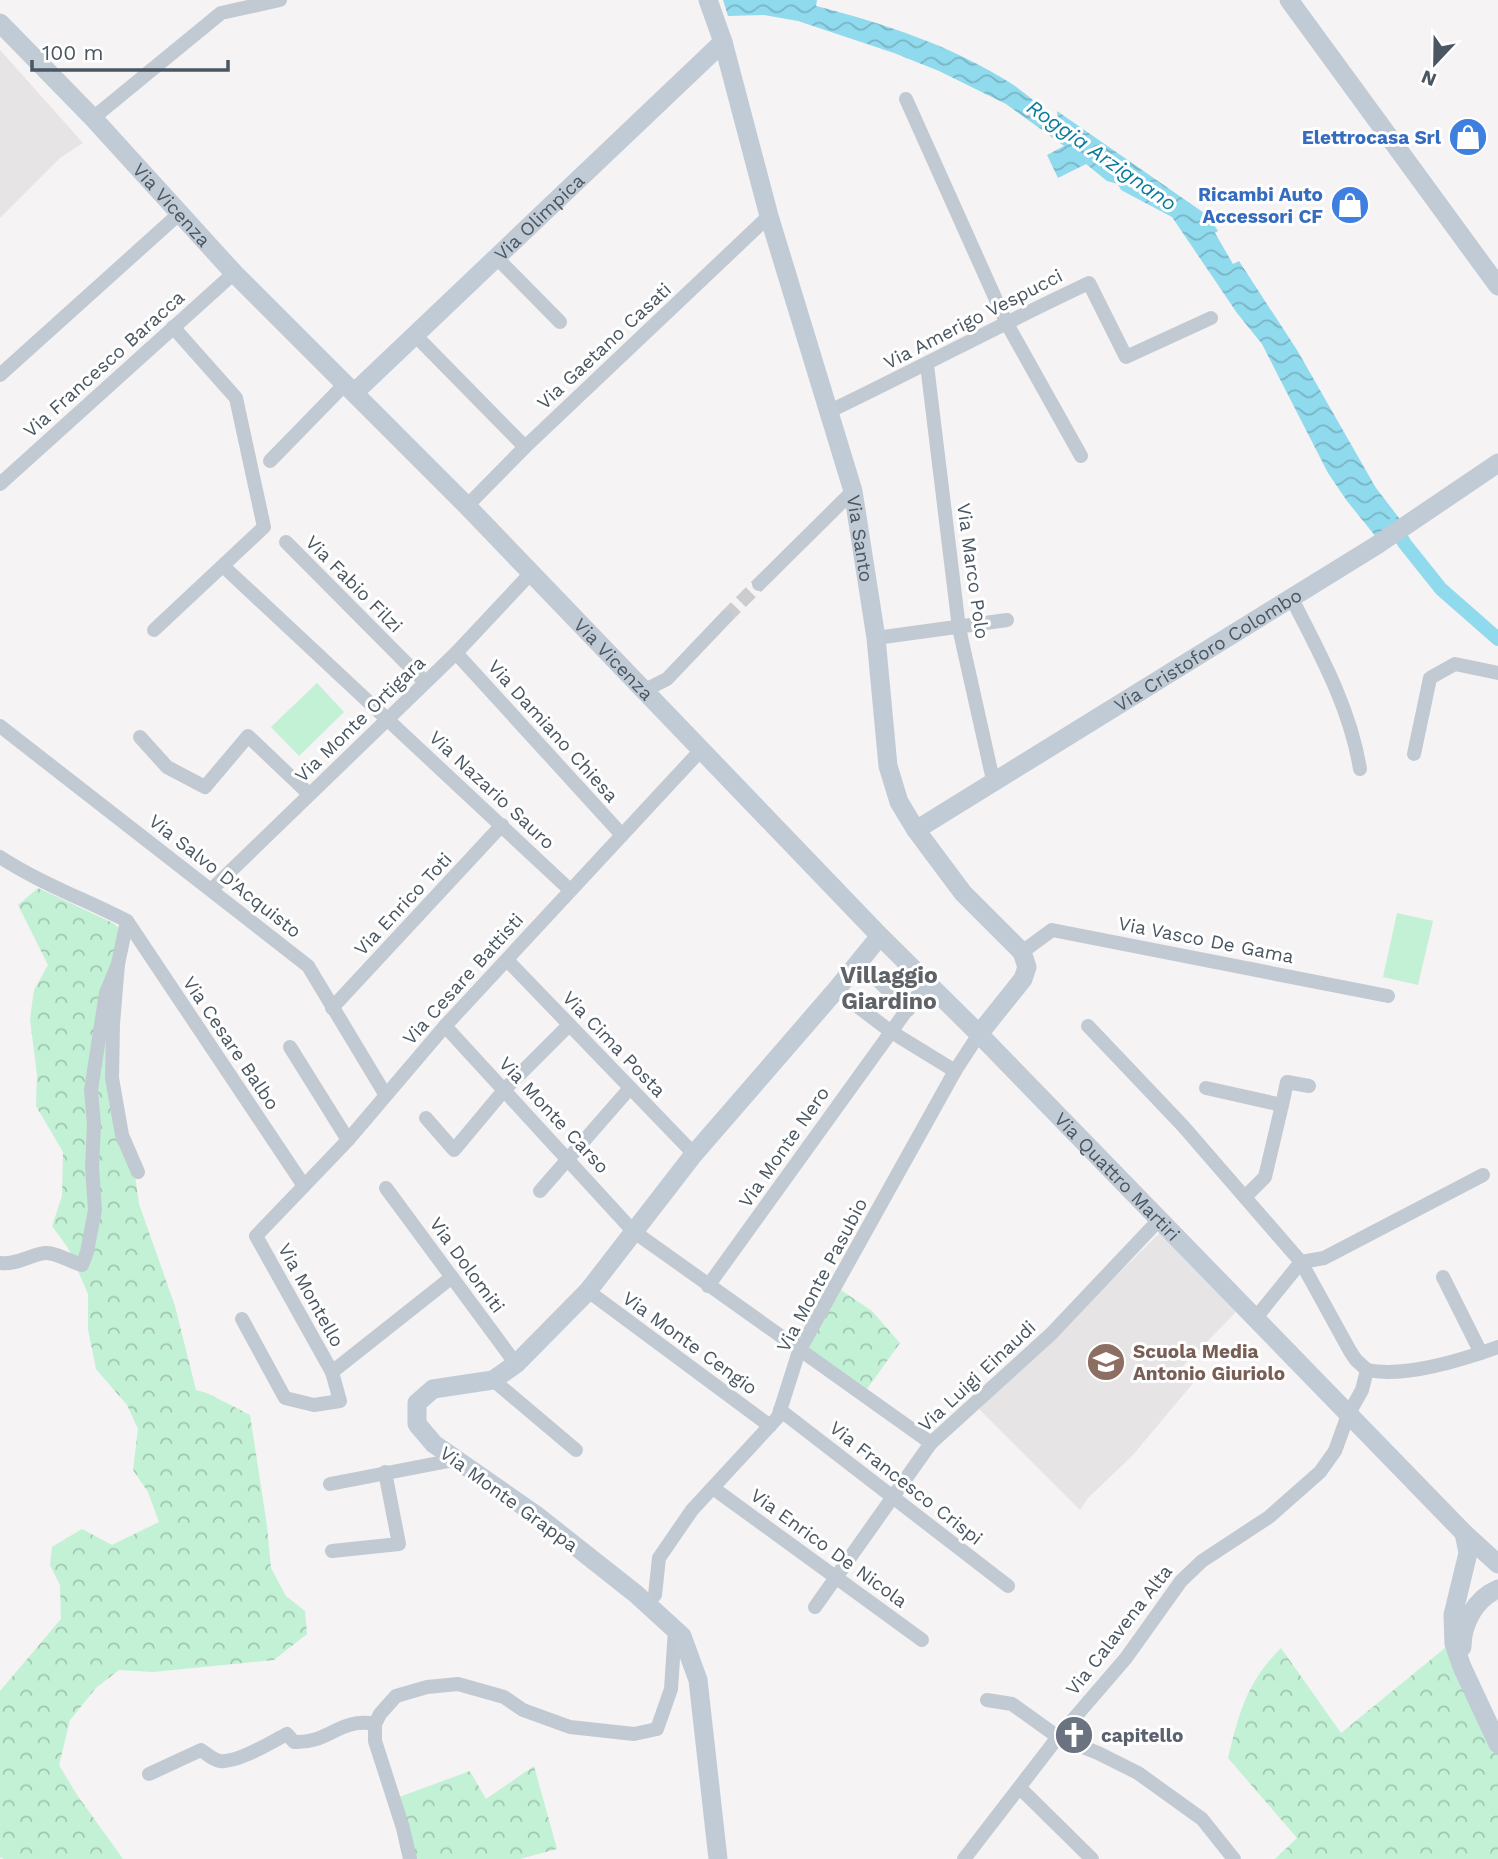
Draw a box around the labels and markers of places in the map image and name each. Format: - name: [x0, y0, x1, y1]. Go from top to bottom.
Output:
- shop icon: Elettrocasa Srl: [1447, 116, 1489, 158]
- place label: Elettrocasa Srl: [1302, 126, 1442, 149]
- place label: Ricambi Auto Accessori CF: [1198, 183, 1323, 228]
- shop icon: Ricambi Auto Accessori CF: [1329, 184, 1371, 226]
- place label: Scuola Media Antonio Giuriolo: [1133, 1340, 1285, 1385]
- school or university icon: Scuola Media Antonio Giuriolo: [1085, 1341, 1127, 1383]
- church icon: capitello: [1053, 1714, 1095, 1756]
- place label: capitello: [1101, 1724, 1183, 1747]

